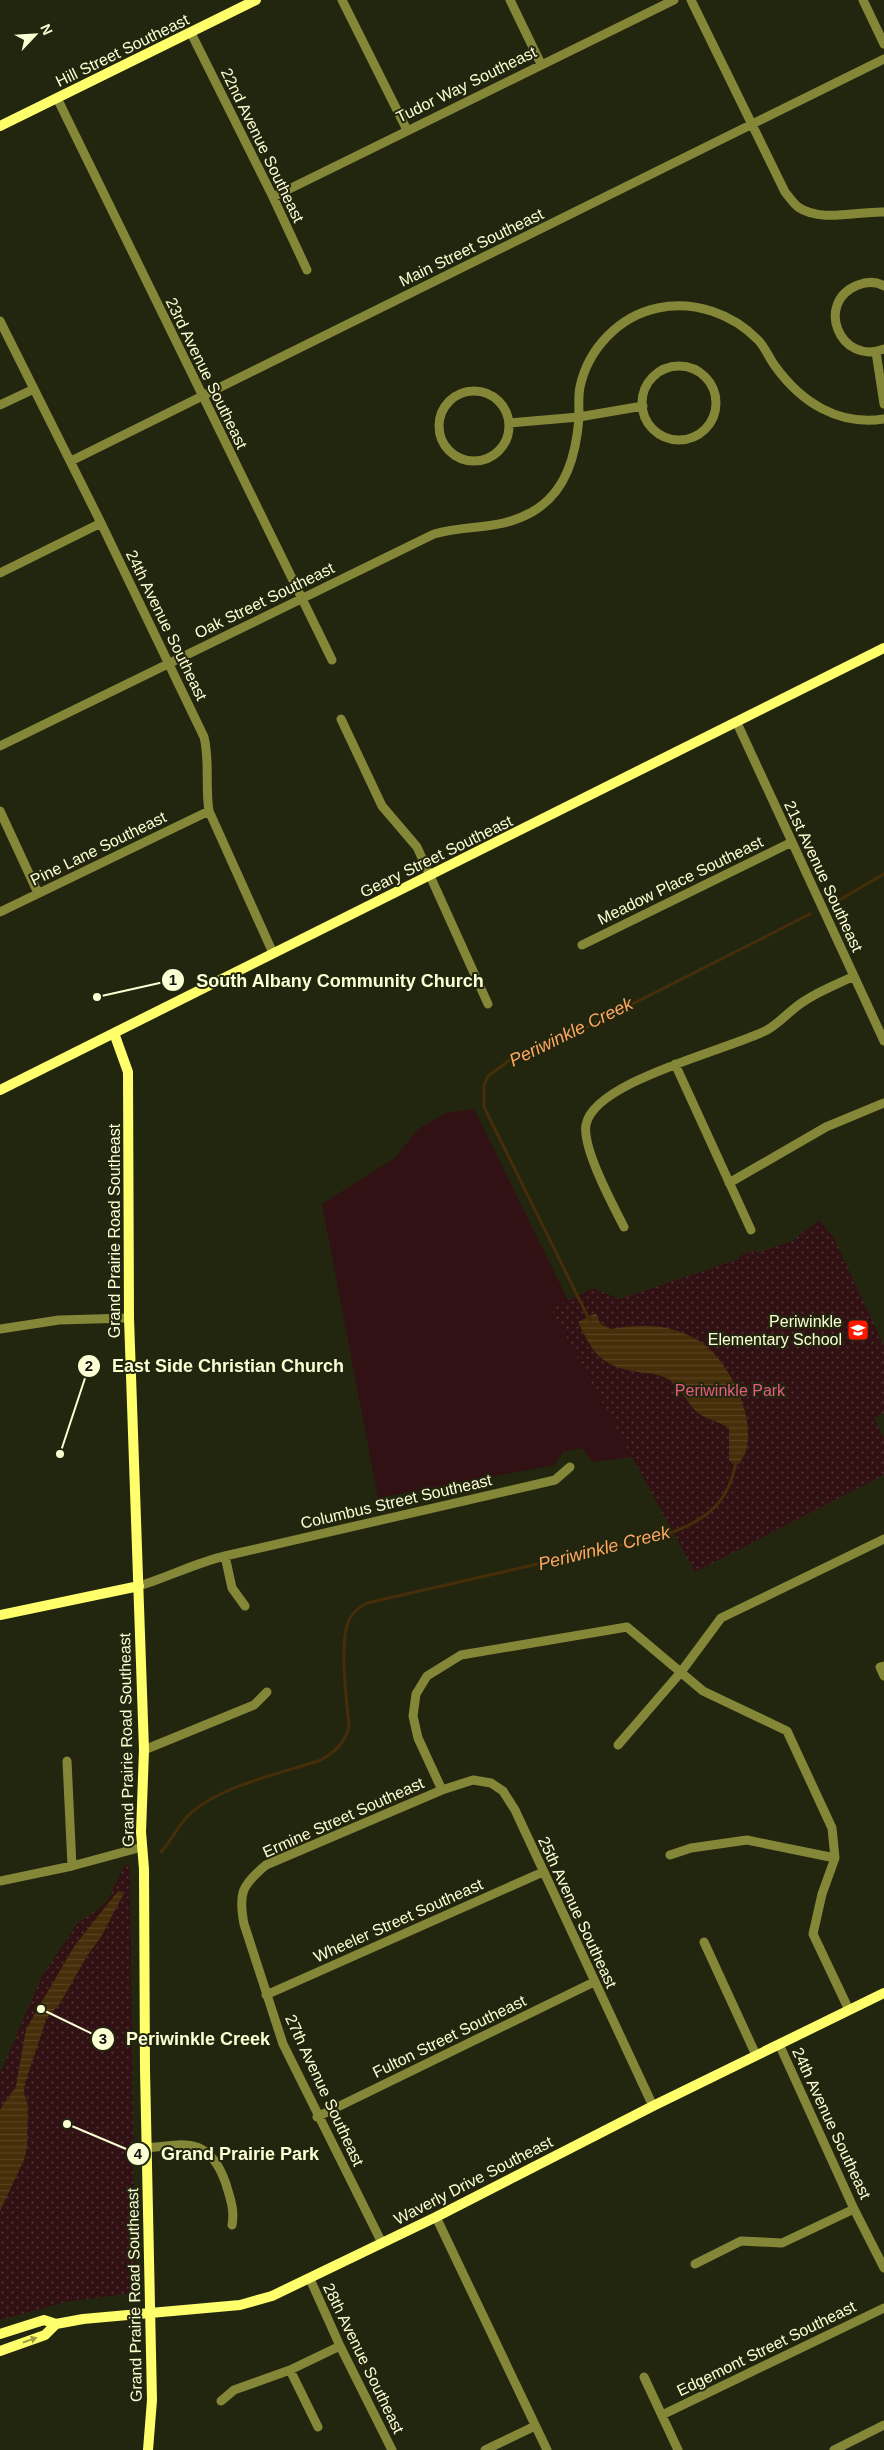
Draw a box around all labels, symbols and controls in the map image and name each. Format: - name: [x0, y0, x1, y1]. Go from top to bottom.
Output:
- north arrow: [10, 10, 60, 60]
- street label: Hill Street Southeast: [53, 11, 192, 90]
- text: N: [37, 22, 56, 37]
- street label: Tudor Way Southeast: [393, 43, 539, 126]
- street label: 22nd Avenue Southeast: [218, 65, 308, 226]
- street label: Main Street Southeast: [396, 205, 547, 290]
- street label: 23rd Avenue Southeast: [163, 295, 251, 452]
- street label: 24th Avenue Southeast: [123, 547, 211, 704]
- street label: Oak Street Southeast: [192, 559, 337, 642]
- street label: 21st Avenue Southeast: [781, 798, 866, 955]
- street label: Pine Lane Southeast: [28, 808, 169, 889]
- street label: Geary Street Southeast: [357, 812, 516, 901]
- street label: Meadow Place Southeast: [595, 833, 766, 928]
- callout: South Albany Community Church: [161, 964, 494, 997]
- text: 1: [169, 971, 177, 988]
- text: South Albany Community Church: [196, 971, 484, 991]
- water label: Periwinkle Creek: [506, 993, 637, 1071]
- street label: Grand Prairie Road Southeast: [106, 1123, 123, 1338]
- place label: Periwinkle Elementary School: [708, 1313, 842, 1348]
- school or university icon: Periwinkle Elementary School: [846, 1318, 870, 1342]
- callout: East Side Christian Church: [77, 1349, 354, 1382]
- text: East Side Christian Church: [112, 1356, 344, 1376]
- text: 2: [85, 1357, 93, 1374]
- park label: Periwinkle Park: [675, 1382, 786, 1399]
- street label: Columbus Street Southeast: [299, 1471, 494, 1532]
- water label: Periwinkle Creek: [536, 1522, 673, 1574]
- street label: Grand Prairie Road Southeast: [116, 1632, 137, 1847]
- street label: Ermine Street Southeast: [260, 1774, 427, 1861]
- street label: 25th Avenue Southeast: [535, 1834, 620, 1991]
- street label: Wheeler Street Southeast: [311, 1875, 486, 1965]
- street label: Fulton Street Southeast: [370, 1992, 529, 2081]
- street label: 27th Avenue Southeast: [282, 2012, 367, 2169]
- callout: Periwinkle Creek: [91, 2023, 280, 2056]
- text: Periwinkle Creek: [126, 2029, 271, 2049]
- text: 3: [99, 2030, 107, 2047]
- street label: 24th Avenue Southeast: [789, 2045, 874, 2202]
- street label: Waverly Drive Southeast: [391, 2133, 556, 2228]
- callout: Grand Prairie Park: [126, 2137, 329, 2170]
- text: Grand Prairie Park: [161, 2144, 320, 2164]
- text: 4: [134, 2145, 143, 2162]
- street label: Grand Prairie Road Southeast: [124, 2187, 145, 2402]
- street label: 28th Avenue Southeast: [320, 2280, 408, 2437]
- street label: Edgemont Street Southeast: [674, 2297, 859, 2399]
- one-way arrow: [22, 2336, 37, 2343]

